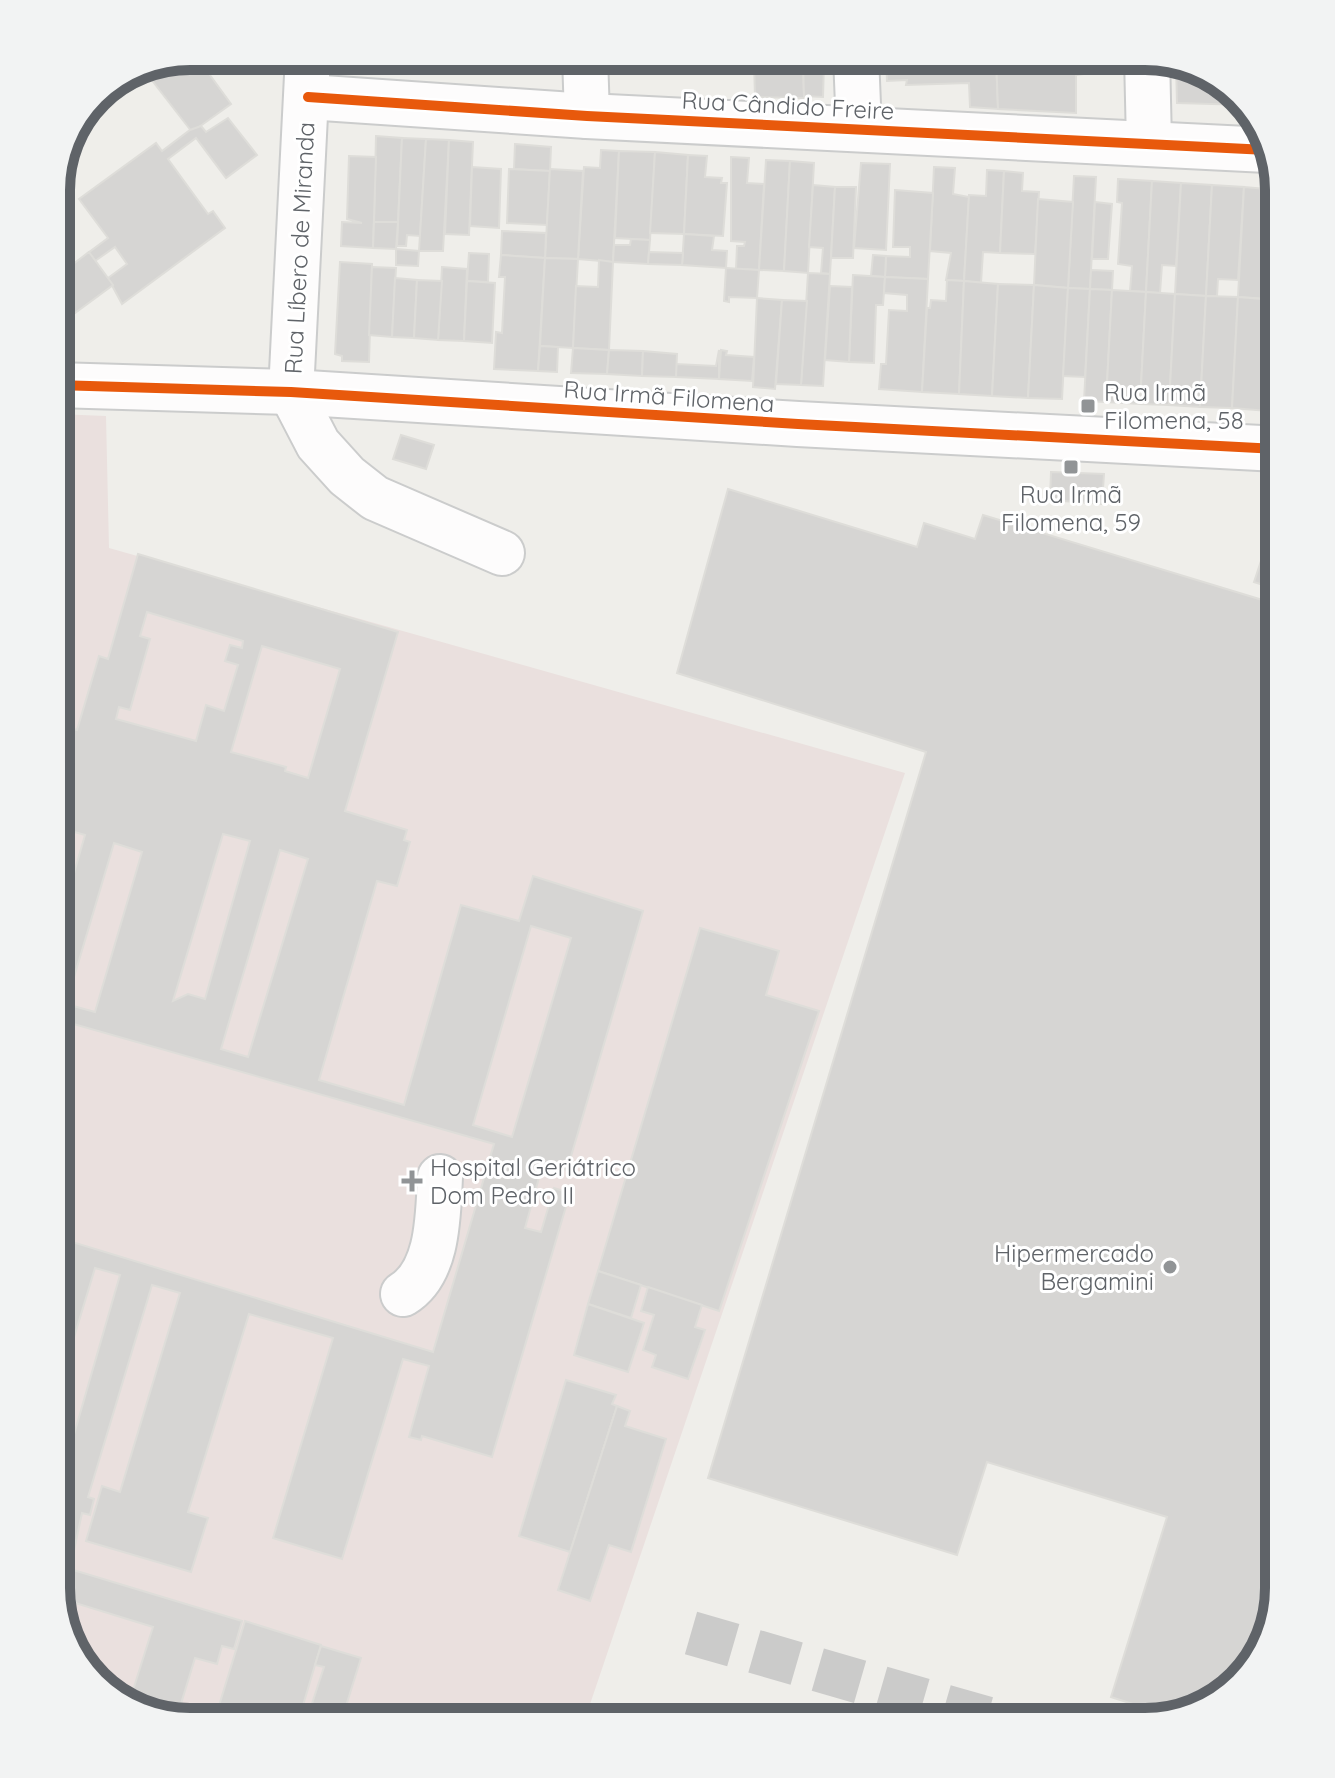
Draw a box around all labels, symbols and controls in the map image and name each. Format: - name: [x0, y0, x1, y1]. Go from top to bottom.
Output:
- street label: Rua Cândido Freire: [681, 84, 895, 126]
- street label: Rua Líbero de Miranda: [277, 121, 321, 375]
- street label: Rua Irmã Filomena: [563, 374, 775, 418]
- place label: Rua Irmã Filomena, 58: [1104, 377, 1244, 435]
- marker: Rua Irmã Filomena, 58: [1079, 397, 1097, 415]
- marker: Rua Irmã Filomena, 59: [1062, 458, 1080, 476]
- place label: Rua Irmã Filomena, 59: [1001, 479, 1141, 537]
- place label: Hospital Geriátrico Dom Pedro II: [430, 1152, 636, 1210]
- marker: Hospital Geriátrico Dom Pedro II: [401, 1170, 423, 1192]
- place label: Hipermercado Bergamini: [994, 1238, 1154, 1296]
- marker: Hipermercado Bergamini: [1161, 1258, 1179, 1276]

